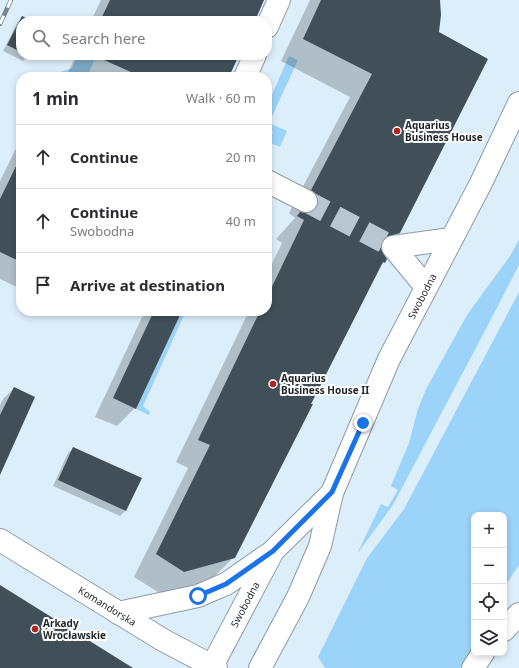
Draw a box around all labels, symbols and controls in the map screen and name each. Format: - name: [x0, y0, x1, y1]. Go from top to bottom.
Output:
- search box: [16, 16, 272, 60]
- icon: search: [30, 27, 52, 49]
- text: Search here: [62, 28, 145, 48]
- text: 1 min: [32, 87, 79, 110]
- text: Walk · 60 m: [186, 89, 256, 107]
- place label: Aquarius Business House: [405, 118, 483, 144]
- marker: Aquarius Business House: [392, 126, 402, 136]
- icon: ahead: [32, 146, 54, 168]
- text: Continue: [70, 147, 138, 167]
- text: 20 m: [226, 148, 256, 166]
- text: Continue: [70, 202, 138, 222]
- icon: ahead: [32, 210, 54, 232]
- text: 40 m: [226, 212, 256, 230]
- text: Swobodna: [70, 222, 134, 240]
- street label: Swobodna: [404, 271, 440, 321]
- icon: arrive: [32, 274, 54, 296]
- text: Arrive at destination: [70, 275, 225, 295]
- place label: Aquarius Business House II: [281, 371, 369, 397]
- marker: Aquarius Business House II: [268, 379, 278, 389]
- route end: [354, 414, 372, 432]
- map controls: [471, 512, 507, 656]
- button: +: [471, 512, 507, 548]
- button: −: [471, 548, 507, 584]
- street label: Swobodna: [227, 579, 263, 630]
- street label: Komandorska: [76, 583, 139, 629]
- button: locate: [471, 584, 507, 620]
- route start: [189, 587, 207, 605]
- place label: Arkady Wrocławskie: [43, 616, 106, 642]
- button: layers: [471, 620, 507, 656]
- marker: Arkady Wrocławskie: [30, 624, 40, 634]

